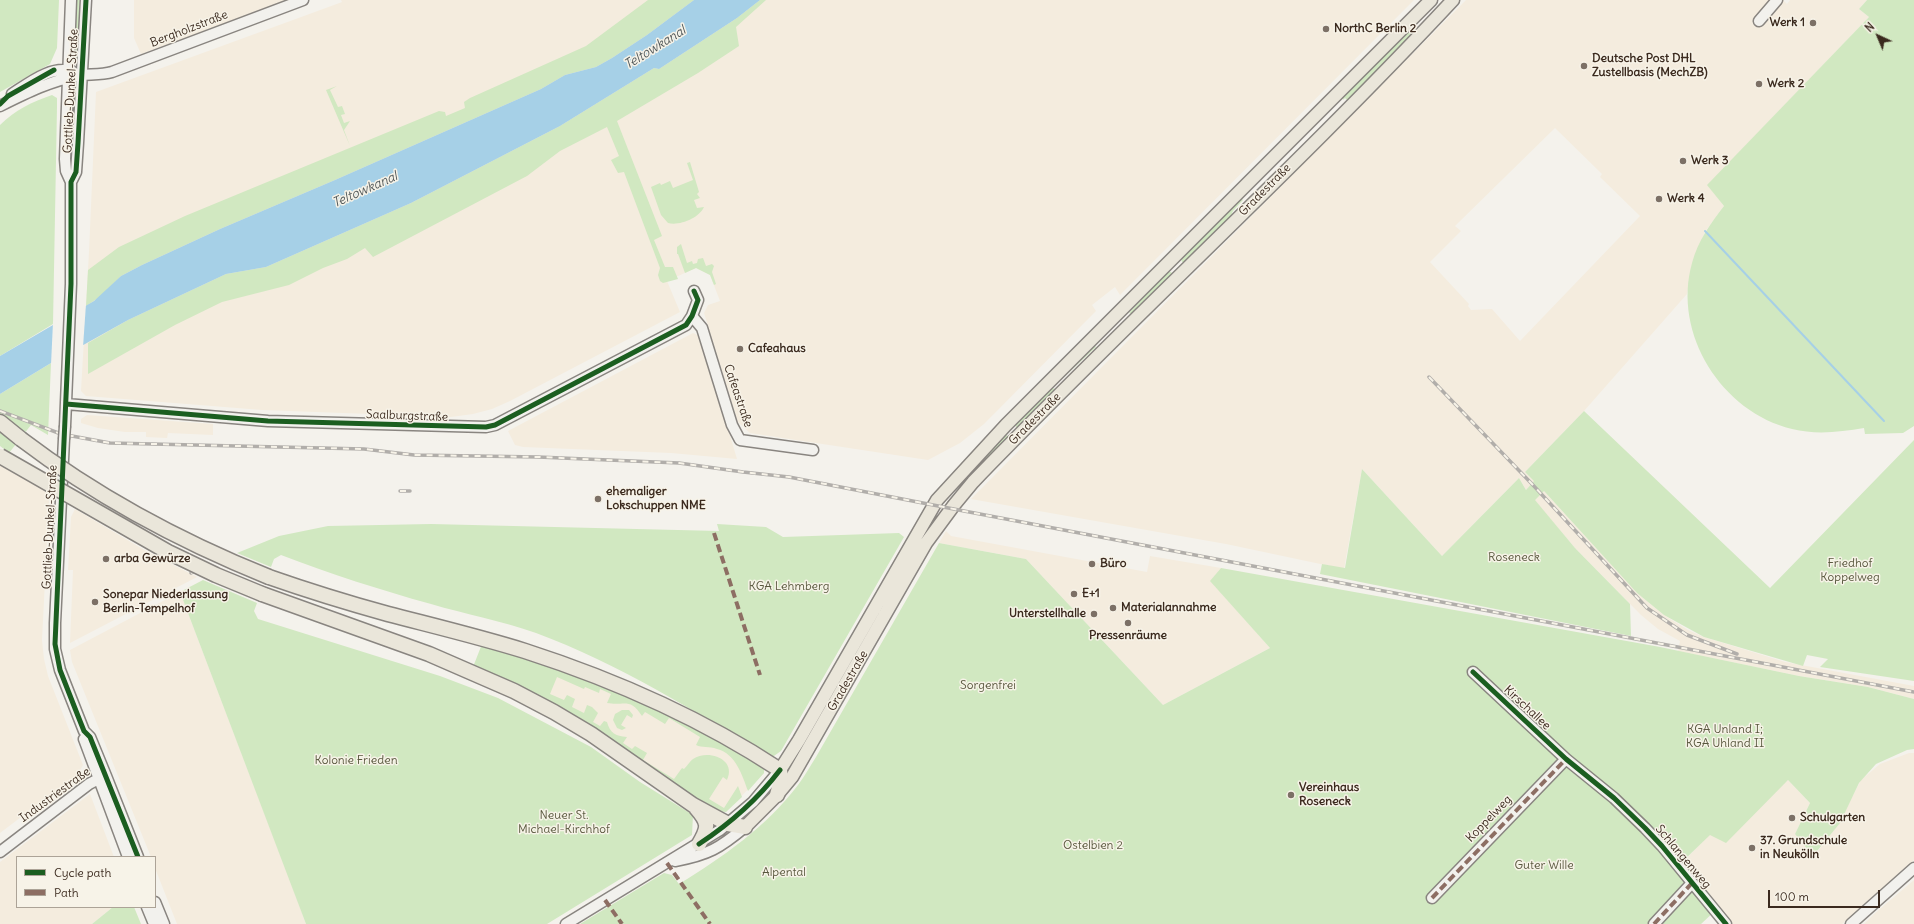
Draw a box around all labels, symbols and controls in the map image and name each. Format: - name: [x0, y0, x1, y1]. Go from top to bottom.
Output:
- street label: Bergholzstraße: [148, 8, 230, 50]
- place label: Werk 1: [1769, 16, 1805, 30]
- north arrow: [1858, 16, 1898, 56]
- marker: Werk 1: [1808, 18, 1818, 28]
- text: N: [1862, 20, 1877, 35]
- place label: NorthC Berlin 2: [1334, 22, 1416, 36]
- water label: Teltowkanal: [621, 23, 689, 73]
- marker: NorthC Berlin 2: [1321, 24, 1331, 34]
- street label: Gottlieb-Dunkel-Straße: [61, 28, 81, 154]
- place label: Deutsche Post DHL Zustellbasis (MechZB): [1592, 52, 1708, 80]
- marker: Deutsche Post DHL Zustellbasis (MechZB): [1579, 61, 1589, 71]
- place label: Werk 2: [1767, 77, 1804, 91]
- marker: Werk 2: [1754, 79, 1764, 89]
- place label: Werk 3: [1691, 154, 1729, 168]
- marker: Werk 3: [1678, 156, 1688, 166]
- street label: Gradestraße: [1236, 161, 1294, 219]
- water label: Teltowkanal: [330, 169, 400, 211]
- place label: Werk 4: [1667, 192, 1705, 206]
- marker: Werk 4: [1654, 194, 1664, 204]
- place label: Cafeahaus: [748, 342, 806, 356]
- marker: Cafeahaus: [735, 344, 745, 354]
- street label: Cafeastraße: [720, 363, 756, 429]
- street label: Gradestraße: [1006, 390, 1064, 448]
- street label: Saalburgstraße: [366, 407, 448, 425]
- street label: Gottlieb-Dunkel-Straße: [40, 464, 60, 590]
- place label: ehemaliger Lokschuppen NME: [606, 485, 706, 513]
- marker: ehemaliger Lokschuppen NME: [593, 494, 603, 504]
- park label: Roseneck: [1488, 551, 1540, 565]
- place label: arba Gewürze: [114, 552, 191, 566]
- marker: arba Gewürze: [101, 554, 111, 564]
- place label: Büro: [1100, 557, 1126, 571]
- park label: Friedhof Koppelweg: [1820, 557, 1880, 585]
- marker: Büro: [1087, 559, 1097, 569]
- park label: KGA Lehmberg: [749, 580, 829, 594]
- place label: E+1: [1082, 587, 1100, 601]
- place label: Sonepar Niederlassung Berlin-Tempelhof: [103, 588, 228, 616]
- marker: E+1: [1069, 589, 1079, 599]
- marker: Sonepar Niederlassung Berlin-Tempelhof: [90, 597, 100, 607]
- place label: Materialannahme: [1121, 601, 1217, 615]
- marker: Materialannahme: [1108, 603, 1118, 613]
- place label: Unterstellhalle: [1009, 607, 1086, 621]
- marker: Unterstellhalle: [1089, 609, 1099, 619]
- marker: Pressenräume: [1123, 618, 1133, 628]
- place label: Pressenräume: [1089, 629, 1167, 643]
- street label: Gradestraße: [825, 648, 871, 714]
- park label: Sorgenfrei: [960, 679, 1016, 693]
- street label: Kirschallee: [1501, 683, 1553, 733]
- park label: KGA Unland I; KGA Uhland II: [1686, 723, 1764, 751]
- park label: Kolonie Frieden: [314, 754, 398, 768]
- street label: Industriestraße: [17, 765, 93, 825]
- place label: Vereinhaus Roseneck: [1299, 781, 1359, 809]
- marker: Vereinhaus Roseneck: [1286, 790, 1296, 800]
- street label: Koppelweg: [1463, 793, 1515, 845]
- park label: Neuer St. Michael-Kirchhof: [518, 809, 610, 837]
- place label: Schulgarten: [1800, 811, 1865, 825]
- marker: Schulgarten: [1787, 813, 1797, 823]
- street label: Schlangenweg: [1652, 822, 1714, 892]
- place label: 37. Grundschule in Neukölln: [1760, 834, 1847, 862]
- park label: Ostelbien 2: [1063, 839, 1123, 853]
- marker: 37. Grundschule in Neukölln: [1747, 843, 1757, 853]
- legend: [16, 856, 156, 908]
- park label: Guter Wille: [1514, 859, 1574, 873]
- text: Cycle path: [54, 865, 111, 880]
- park label: Alpental: [762, 866, 806, 880]
- scale bar: [1770, 882, 1882, 908]
- text: Path: [54, 885, 79, 900]
- text: 100 m: [1775, 889, 1809, 904]

